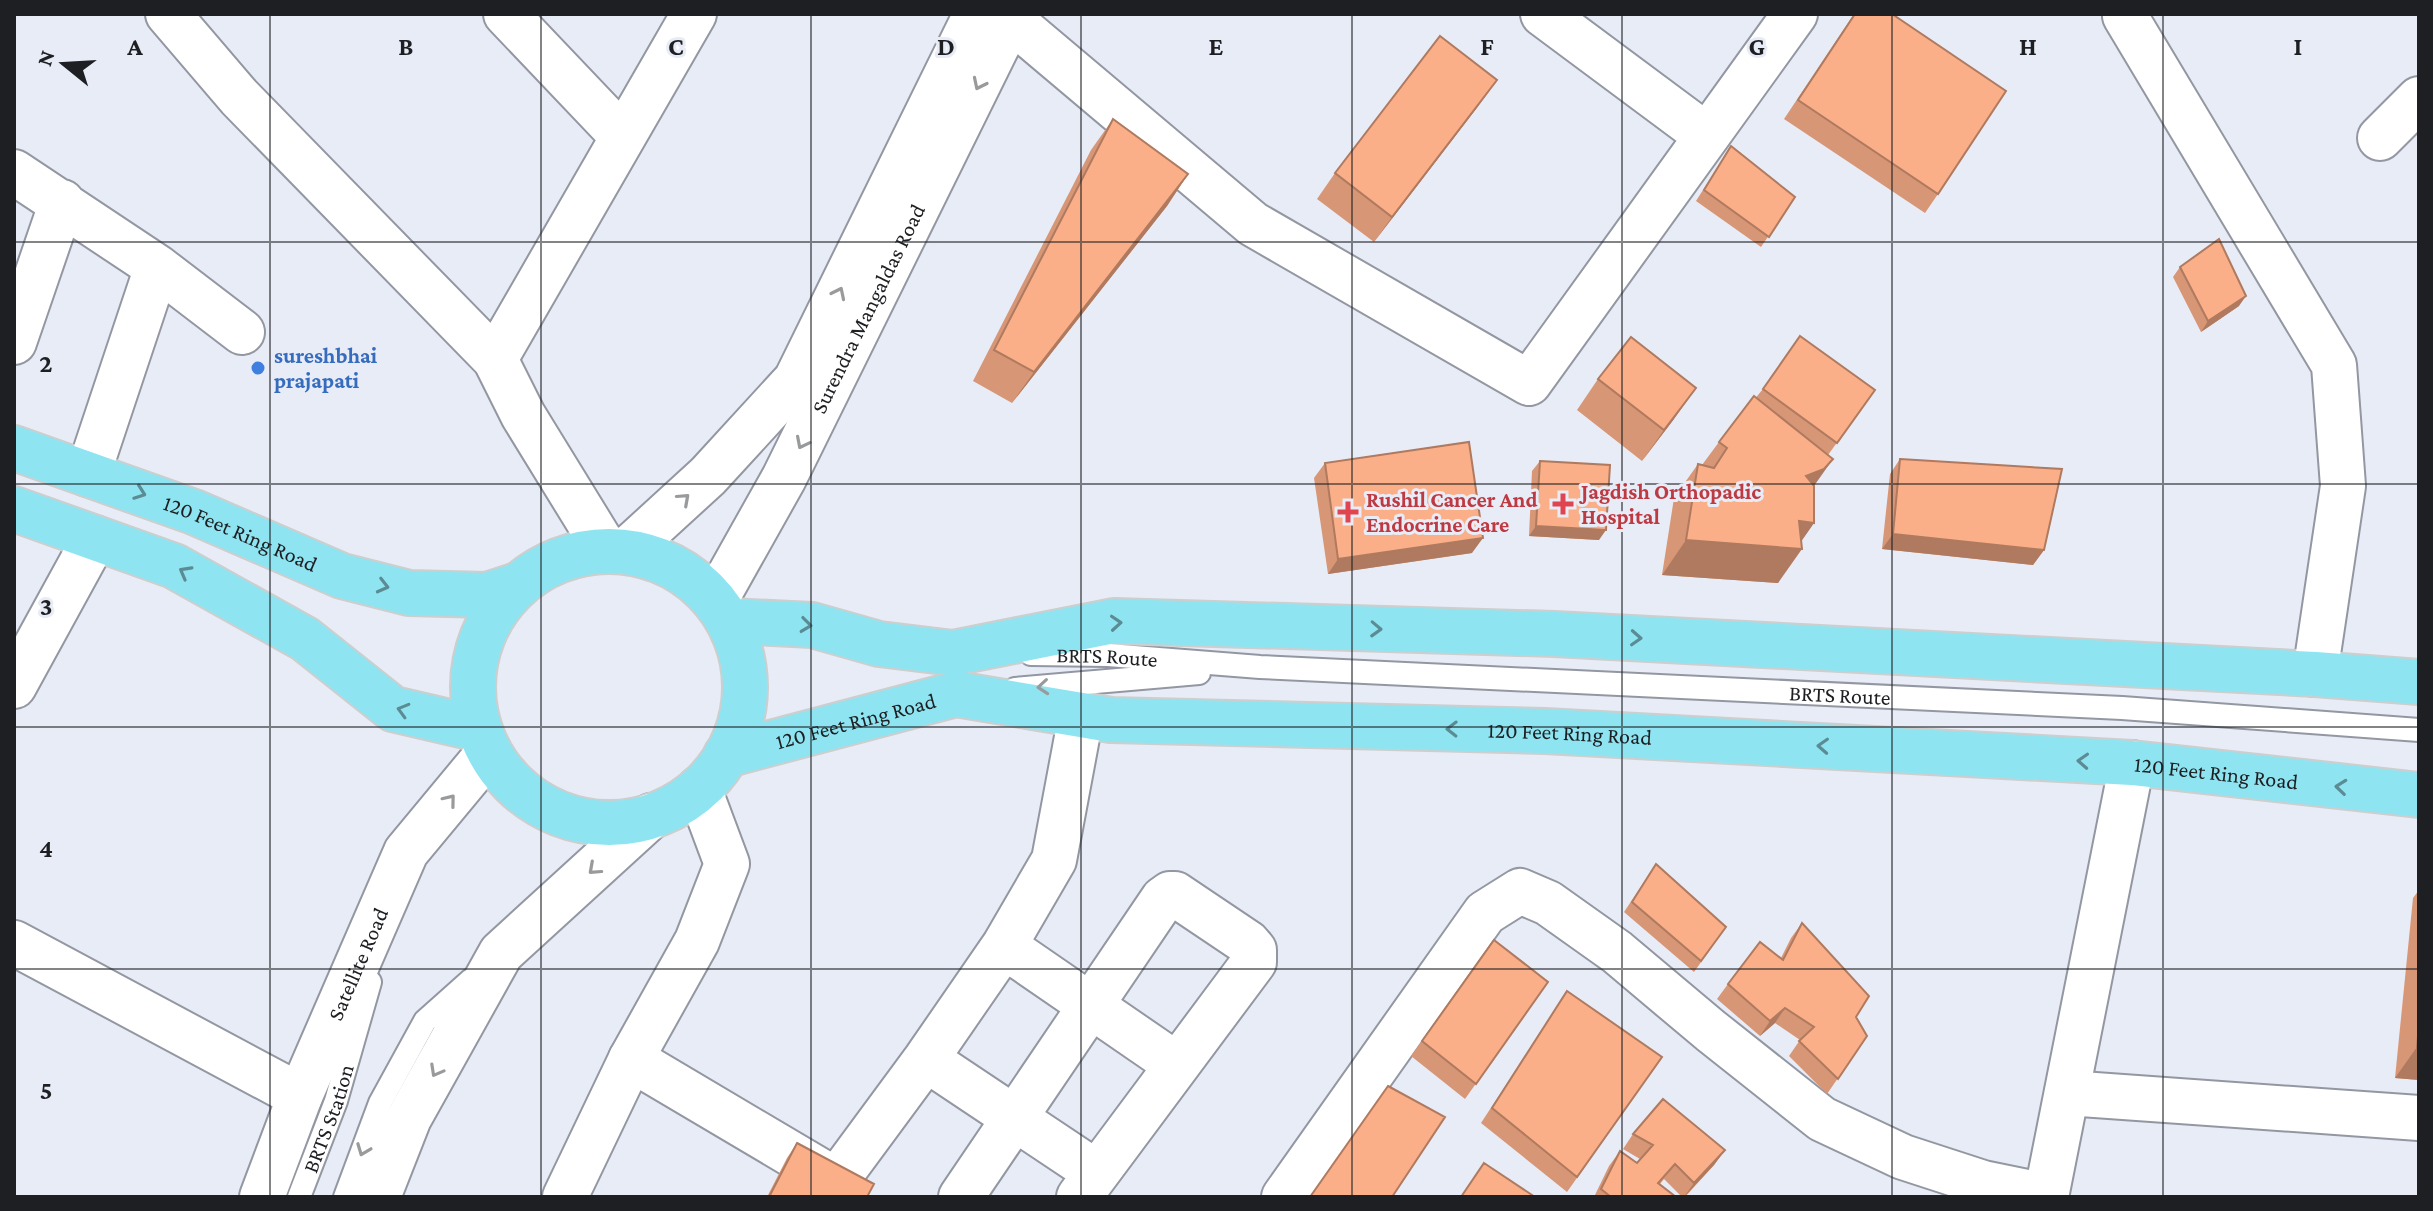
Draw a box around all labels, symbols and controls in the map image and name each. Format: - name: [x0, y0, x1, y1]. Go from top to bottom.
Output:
- north arrow: [24, 24, 104, 104]
- text: A: [126, 32, 143, 61]
- text: B: [398, 32, 414, 61]
- text: C: [668, 32, 684, 61]
- text: D: [937, 32, 955, 61]
- text: E: [1209, 32, 1224, 61]
- text: F: [1480, 32, 1494, 61]
- text: G: [1749, 32, 1765, 61]
- text: H: [2019, 32, 2037, 61]
- text: I: [2294, 32, 2302, 61]
- text: N: [31, 47, 60, 69]
- one-way arrow: [972, 76, 988, 90]
- street label: Surendra Mangaldas Road: [806, 200, 930, 417]
- one-way arrow: [829, 287, 844, 302]
- place label: sureshbhai prajapati: [274, 343, 378, 393]
- text: 2: [39, 349, 53, 378]
- marker: sureshbhai prajapati: [249, 359, 267, 377]
- one-way arrow: [796, 434, 812, 449]
- place label: Jagdish Orthopadic Hospital: [1579, 479, 1761, 529]
- one-way arrow: [132, 483, 146, 500]
- place label: Rushil Cancer And Endocrine Care: [1366, 487, 1538, 537]
- street label: 120 Feet Ring Road: [160, 490, 321, 577]
- one-way arrow: [675, 493, 689, 508]
- marker: Jagdish Orthopadic Hospital: [1552, 493, 1574, 515]
- marker: Rushil Cancer And Endocrine Care: [1337, 501, 1359, 523]
- one-way arrow: [179, 566, 194, 582]
- one-way arrow: [375, 577, 389, 594]
- text: 3: [40, 592, 52, 621]
- one-way arrow: [1110, 614, 1123, 631]
- one-way arrow: [800, 617, 813, 634]
- one-way arrow: [1370, 620, 1383, 637]
- one-way arrow: [1630, 630, 1643, 647]
- street label: BRTS Route: [1056, 642, 1159, 672]
- one-way arrow: [1036, 678, 1049, 695]
- street label: BRTS Route: [1789, 680, 1891, 710]
- street label: 120 Feet Ring Road: [773, 688, 939, 754]
- one-way arrow: [397, 703, 411, 719]
- street label: 120 Feet Ring Road: [1487, 718, 1653, 750]
- one-way arrow: [1445, 720, 1458, 737]
- one-way arrow: [1816, 738, 1829, 755]
- street label: 120 Feet Ring Road: [2133, 751, 2300, 794]
- one-way arrow: [2076, 752, 2089, 769]
- one-way arrow: [2335, 778, 2348, 795]
- one-way arrow: [440, 794, 454, 809]
- text: 4: [39, 834, 53, 863]
- one-way arrow: [588, 859, 603, 873]
- street label: Satellite Road: [322, 904, 393, 1024]
- street label: BRTS Station: [298, 1061, 359, 1176]
- one-way arrow: [430, 1063, 445, 1077]
- text: 5: [40, 1076, 52, 1105]
- one-way arrow: [356, 1142, 373, 1156]

